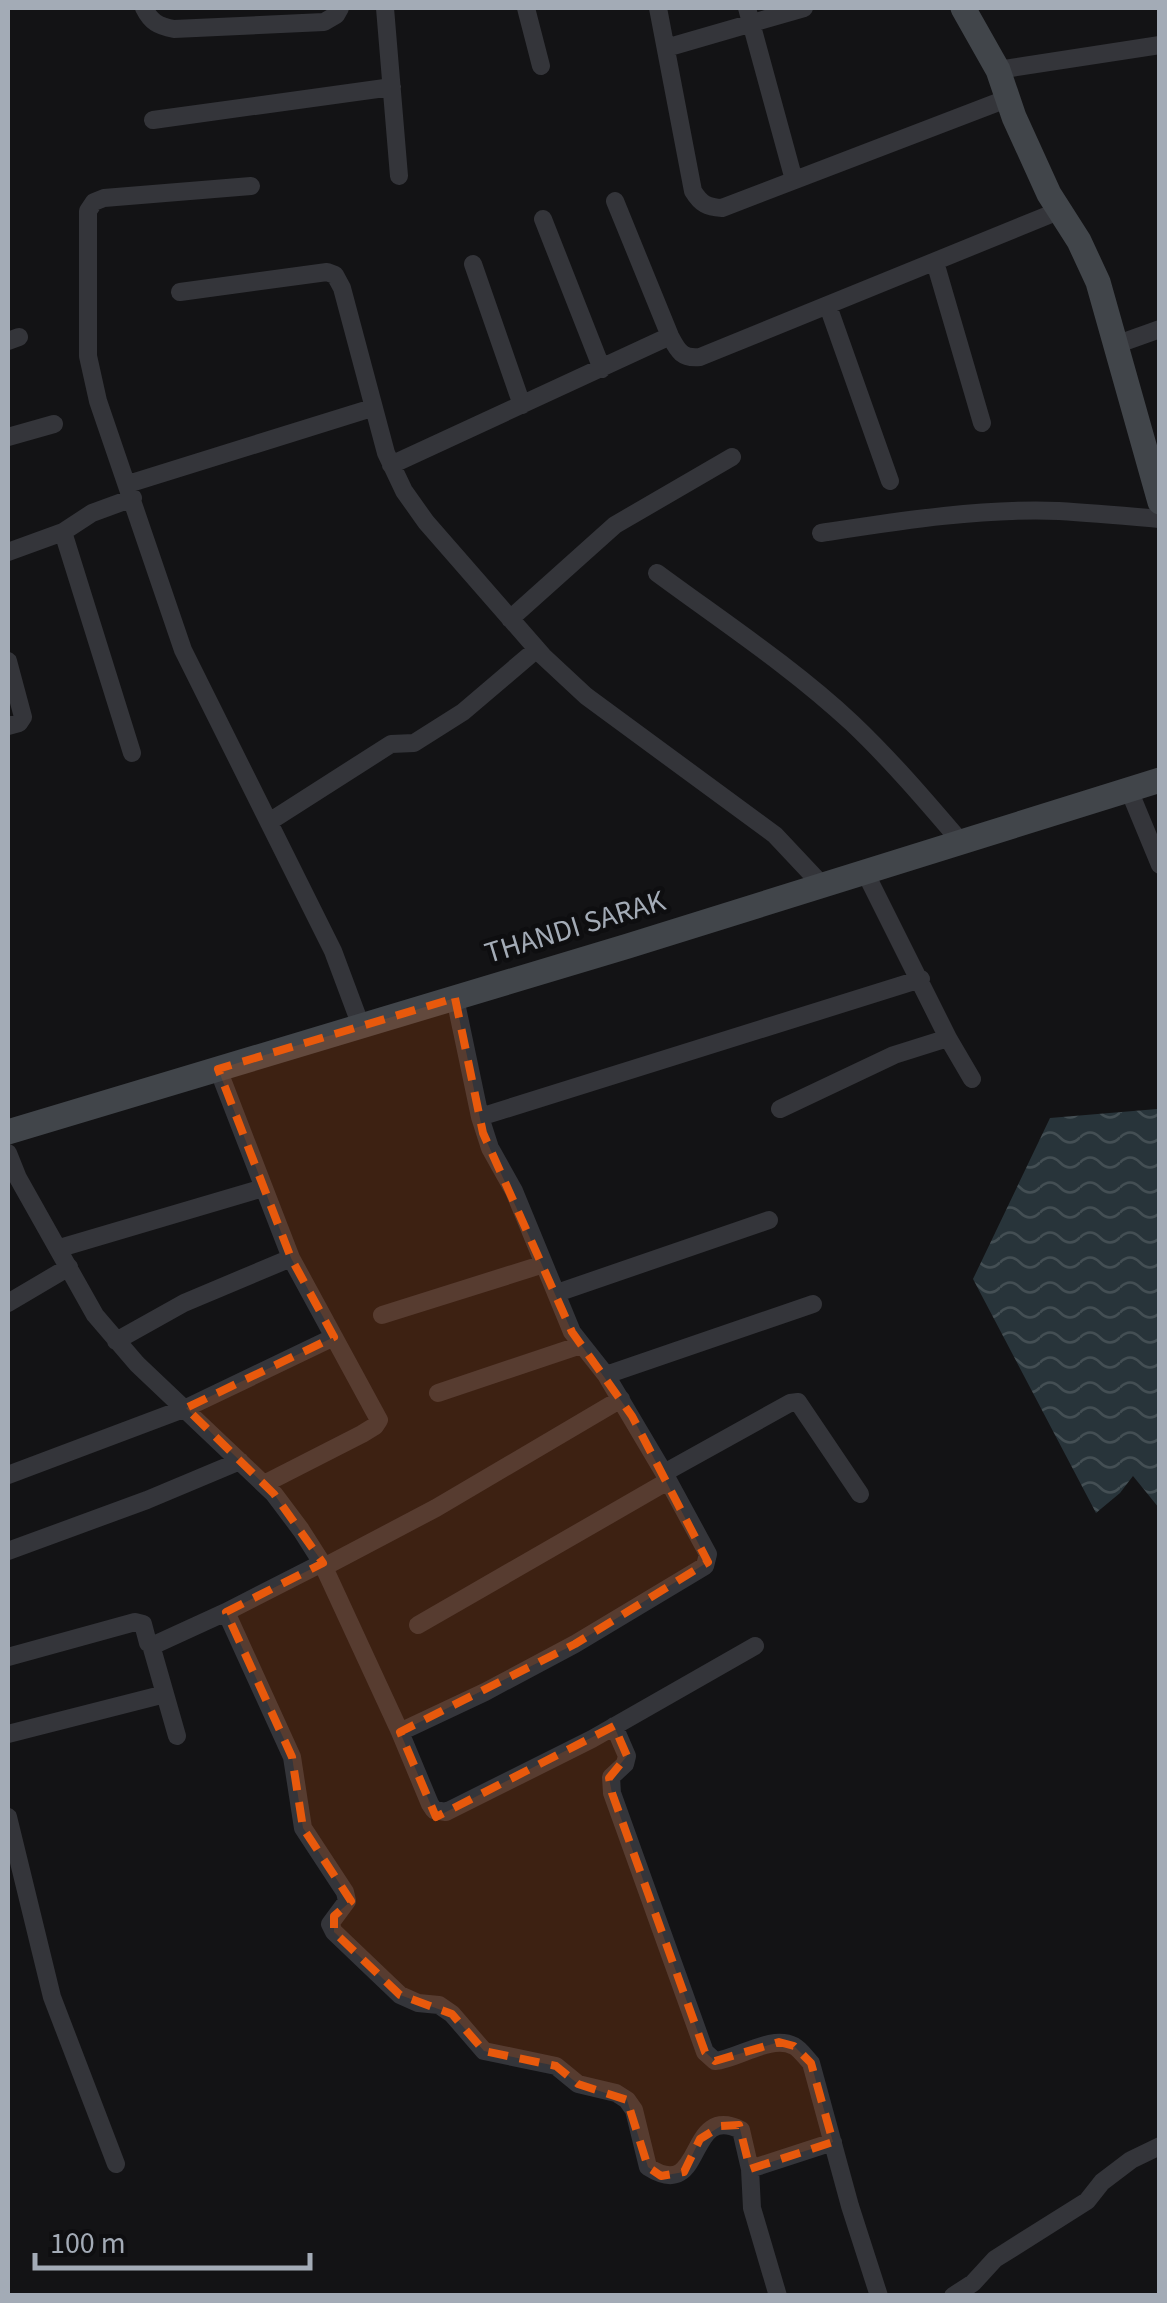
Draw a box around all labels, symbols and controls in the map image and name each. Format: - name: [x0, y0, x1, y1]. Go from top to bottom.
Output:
- street label: THANDI SARAK: [479, 879, 671, 975]
- scale bar: [35, 2208, 310, 2270]
- text: 100 m: [50, 2222, 126, 2265]

